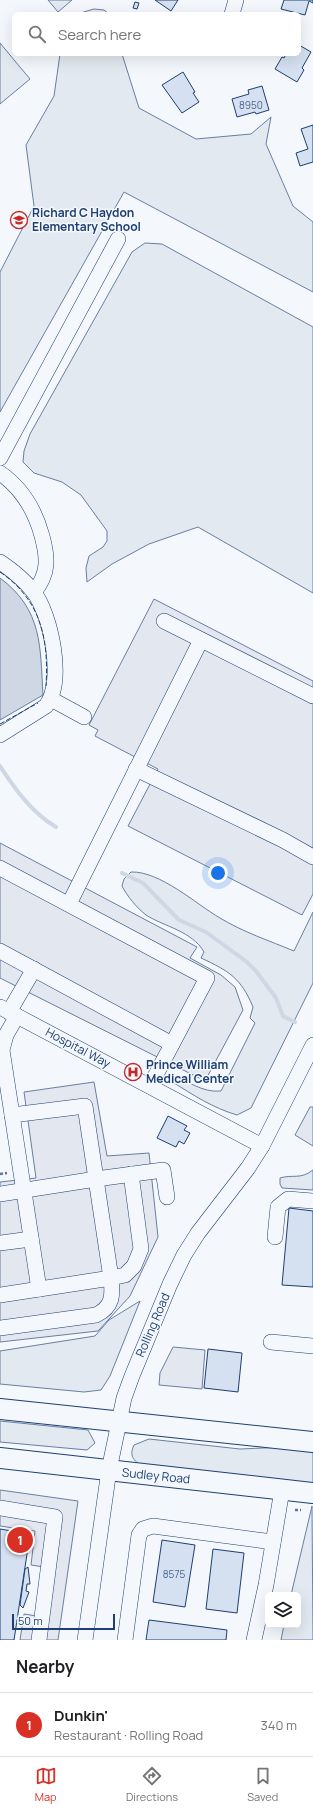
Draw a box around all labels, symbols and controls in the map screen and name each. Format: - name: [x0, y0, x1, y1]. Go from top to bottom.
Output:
- search box: [12, 12, 301, 56]
- icon: search: [26, 23, 48, 45]
- text: Search here: [58, 24, 141, 45]
- house number: 8950: [239, 98, 263, 112]
- place label: Richard C Haydon Elementary School: [32, 204, 141, 235]
- school or university icon: Richard C Haydon Elementary School: [9, 210, 29, 230]
- your location: [208, 863, 228, 883]
- street label: Hospital Way: [43, 1023, 114, 1072]
- place label: Prince William Medical Center: [146, 1056, 234, 1087]
- hospital icon: Prince William Medical Center: [123, 1062, 143, 1082]
- street label: Rolling Road: [131, 1290, 174, 1359]
- street label: Sudley Road: [121, 1463, 191, 1488]
- pin: 1: [7, 1525, 33, 1555]
- house number: 8575: [163, 1567, 185, 1581]
- map controls: [265, 1592, 301, 1628]
- button: layers: [265, 1592, 301, 1628]
- scale bar: [12, 1612, 115, 1631]
- text: 50 m: [18, 1613, 43, 1628]
- text: Nearby: [16, 1655, 74, 1678]
- text: Dunkin': [54, 1705, 108, 1726]
- text: 1: [26, 1716, 32, 1734]
- text: 340 m: [261, 1716, 297, 1734]
- text: Restaurant · Rolling Road: [54, 1726, 203, 1744]
- tab: Map: [35, 1765, 57, 1804]
- tab: Directions: [126, 1765, 178, 1804]
- tab: Saved: [247, 1765, 278, 1804]

